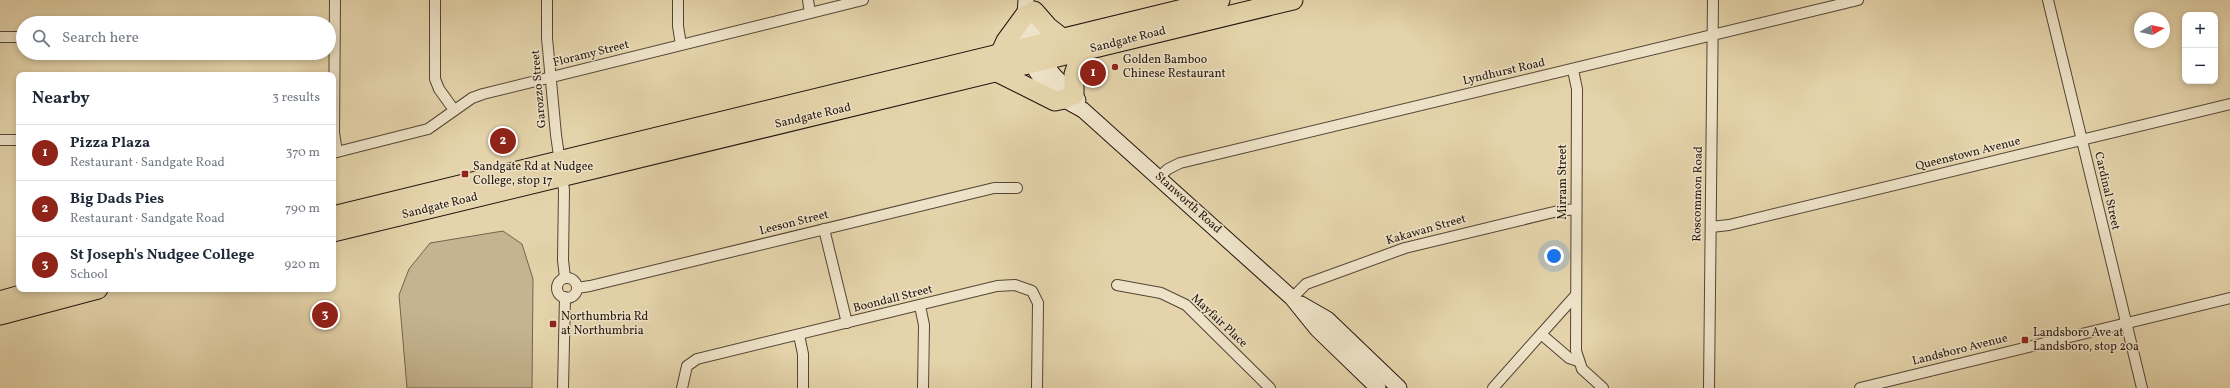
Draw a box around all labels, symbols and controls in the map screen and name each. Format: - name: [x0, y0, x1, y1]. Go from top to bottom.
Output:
- north arrow: [2134, 12, 2170, 48]
- map controls: [2182, 12, 2218, 84]
- button: +: [2182, 12, 2218, 48]
- search box: [16, 16, 336, 60]
- street label: Sandgate Road: [1088, 23, 1168, 57]
- icon: search: [30, 27, 52, 49]
- text: Search here: [62, 28, 139, 49]
- street label: Floramy Street: [551, 37, 631, 71]
- button: −: [2182, 48, 2218, 84]
- street label: Garozzo Street: [528, 49, 550, 129]
- place label: Golden Bamboo Chinese Restaurant: [1123, 52, 1226, 82]
- street label: Lyndhurst Road: [1461, 55, 1547, 89]
- pin: 1: [1080, 58, 1106, 88]
- marker: Golden Bamboo Chinese Restaurant: [1110, 62, 1120, 72]
- text: Nearby: [32, 87, 90, 110]
- text: 3 results: [272, 89, 320, 107]
- street label: Sandgate Road: [773, 99, 853, 133]
- pin: 2: [490, 126, 516, 156]
- text: Pizza Plaza: [70, 133, 150, 154]
- street label: Queenstown Avenue: [1914, 133, 2022, 175]
- text: 1: [42, 144, 48, 162]
- text: 370 m: [286, 144, 320, 162]
- street label: Mirram Street: [1555, 144, 1571, 220]
- street label: Roscommon Road: [1689, 146, 1707, 242]
- street label: Cardinal Street: [2090, 150, 2124, 232]
- text: Restaurant · Sandgate Road: [70, 154, 225, 172]
- place label: Sandgate Rd at Nudgee College, stop 17: [473, 159, 593, 189]
- marker: Sandgate Rd at Nudgee College, stop 17: [460, 169, 470, 179]
- street label: Stanworth Road: [1151, 169, 1225, 238]
- text: Big Dads Pies: [70, 189, 164, 210]
- street label: Sandgate Road: [400, 189, 480, 223]
- text: 2: [42, 200, 48, 218]
- text: 790 m: [285, 200, 320, 218]
- street label: Leeson Street: [758, 207, 830, 239]
- text: Restaurant · Sandgate Road: [70, 210, 225, 228]
- street label: Kakawan Street: [1384, 211, 1468, 249]
- text: St Joseph's Nudgee College: [70, 245, 254, 266]
- your location: [1544, 246, 1564, 266]
- text: 3: [42, 256, 48, 274]
- text: 920 m: [284, 256, 320, 274]
- text: School: [70, 266, 108, 284]
- street label: Boondall Street: [852, 281, 934, 317]
- street label: Mayfair Place: [1187, 291, 1251, 352]
- pin: 3: [312, 300, 338, 330]
- place label: Northumbria Rd at Northumbria: [561, 309, 649, 339]
- marker: Northumbria Rd at Northumbria: [548, 319, 558, 329]
- place label: Landsboro Ave at Landsboro, stop 20a: [2033, 325, 2139, 355]
- street label: Landsboro Avenue: [1911, 330, 2010, 370]
- marker: Landsboro Ave at Landsboro, stop 20a: [2020, 335, 2030, 345]

